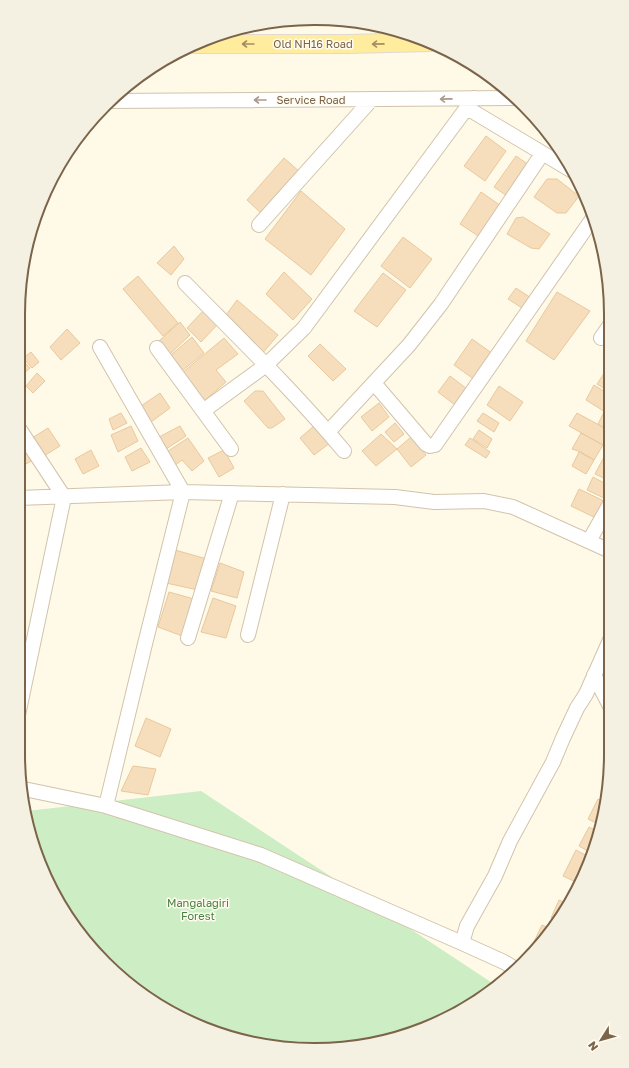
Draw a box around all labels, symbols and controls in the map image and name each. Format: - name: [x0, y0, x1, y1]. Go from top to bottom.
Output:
- street label: Old NH16 Road: [273, 37, 353, 50]
- one-way arrow: [242, 40, 255, 48]
- one-way arrow: [372, 40, 385, 47]
- street label: Service Road: [276, 93, 346, 106]
- one-way arrow: [440, 95, 453, 102]
- one-way arrow: [254, 96, 267, 104]
- park label: Mangalagiri Forest: [167, 896, 229, 922]
- north arrow: [581, 1020, 621, 1060]
- text: N: [585, 1039, 600, 1054]

